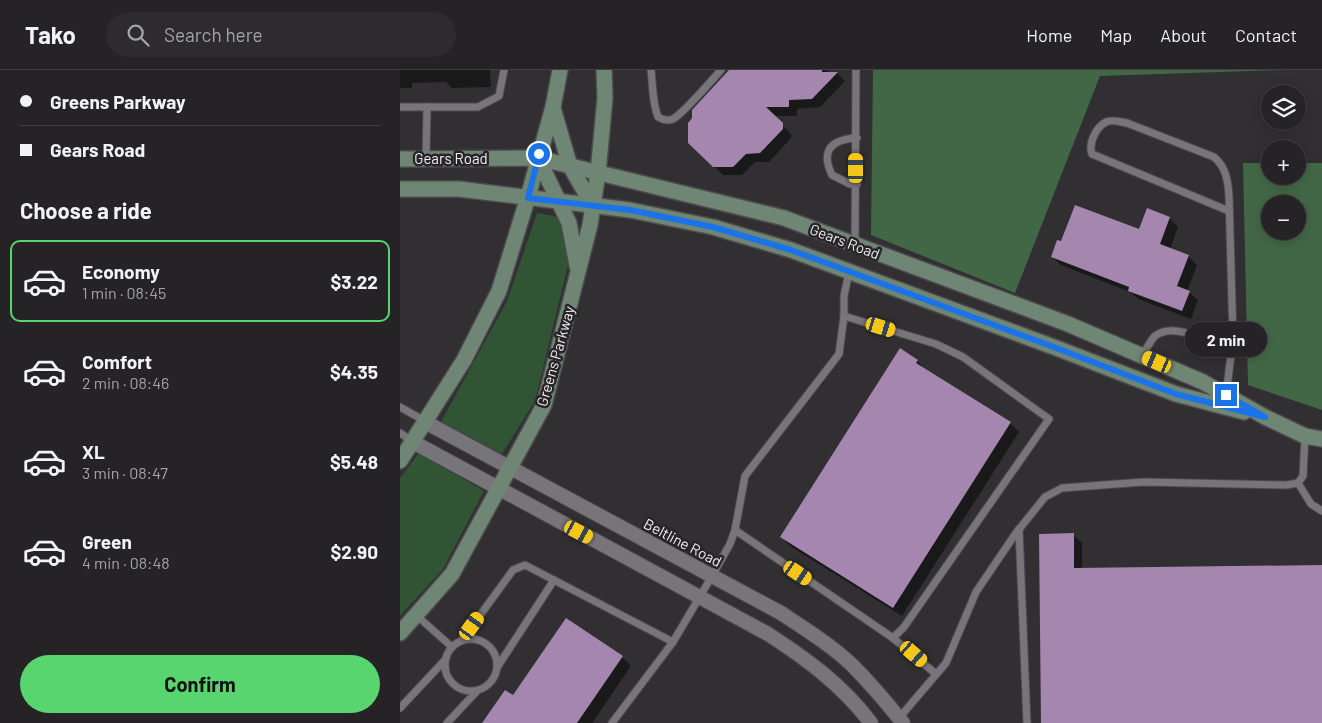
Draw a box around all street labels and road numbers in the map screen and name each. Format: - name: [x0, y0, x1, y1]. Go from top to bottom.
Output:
- street label: Gears Road: [414, 149, 488, 167]
- street label: Gears Road: [807, 219, 883, 263]
- street label: Greens Parkway: [532, 304, 578, 408]
- street label: Beltline Road: [641, 514, 725, 570]

